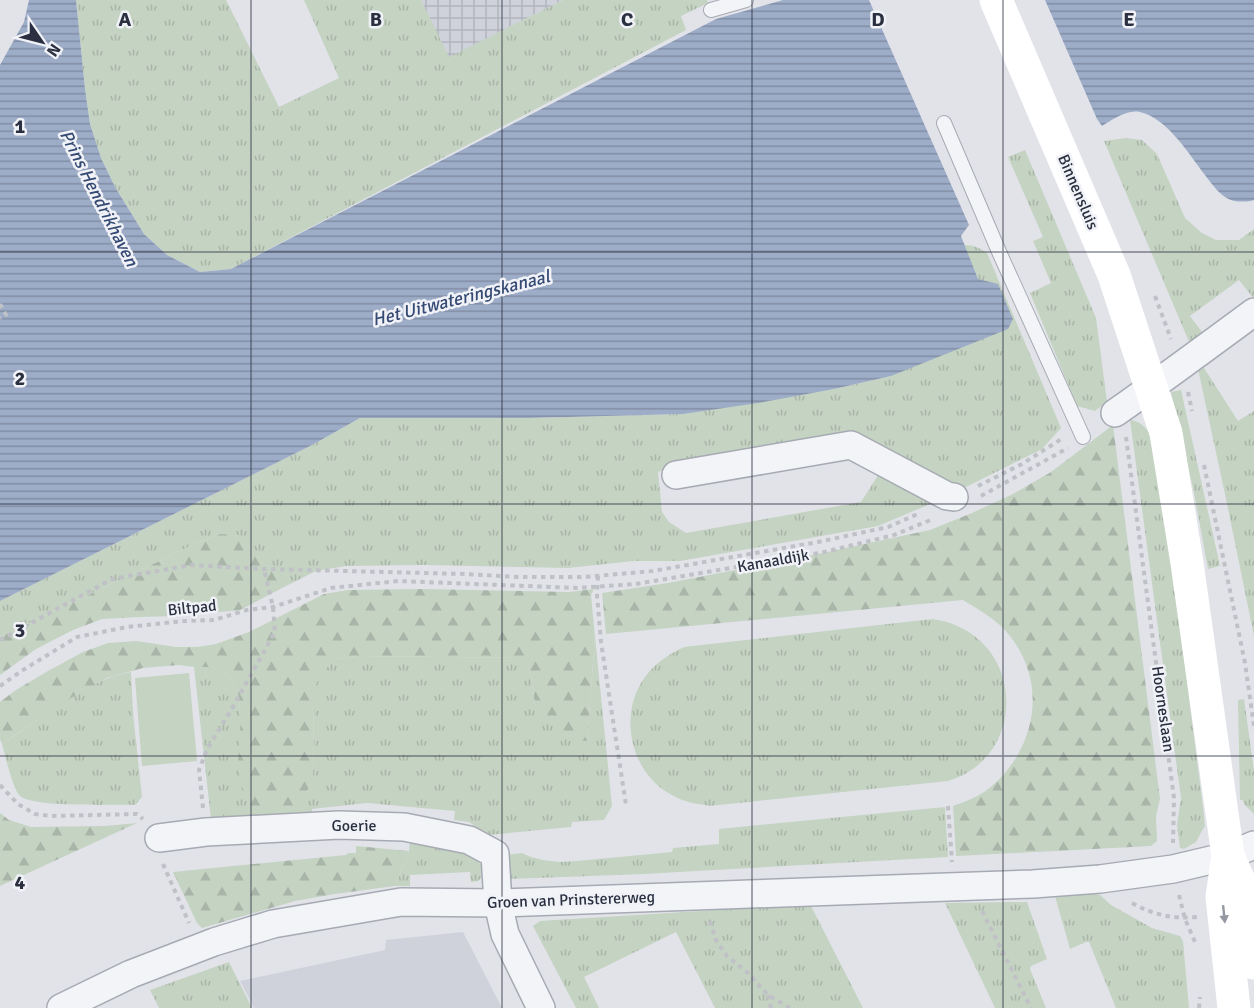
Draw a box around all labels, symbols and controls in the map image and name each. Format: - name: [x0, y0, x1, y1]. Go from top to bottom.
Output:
- text: A: [119, 7, 132, 32]
- text: B: [370, 7, 382, 32]
- text: C: [621, 7, 633, 32]
- text: D: [871, 7, 885, 32]
- text: E: [1123, 7, 1135, 32]
- north arrow: [12, 12, 72, 72]
- text: N: [42, 40, 65, 60]
- text: 1: [15, 114, 26, 139]
- water label: Prins Hendrikhaven: [55, 126, 143, 271]
- street label: Binnensluis: [1053, 151, 1103, 233]
- water label: Het Uitwateringskanaal: [370, 265, 554, 331]
- text: 2: [15, 366, 25, 391]
- street label: Kanaaldijk: [736, 545, 810, 577]
- street label: Biltpad: [167, 595, 217, 621]
- text: 3: [15, 618, 25, 643]
- street label: Hoorneslaan: [1147, 665, 1179, 753]
- street label: Goerie: [331, 816, 377, 836]
- text: 4: [15, 870, 26, 895]
- street label: Groen van Prinstererweg: [487, 887, 655, 913]
- one-way arrow: [1219, 904, 1228, 923]

